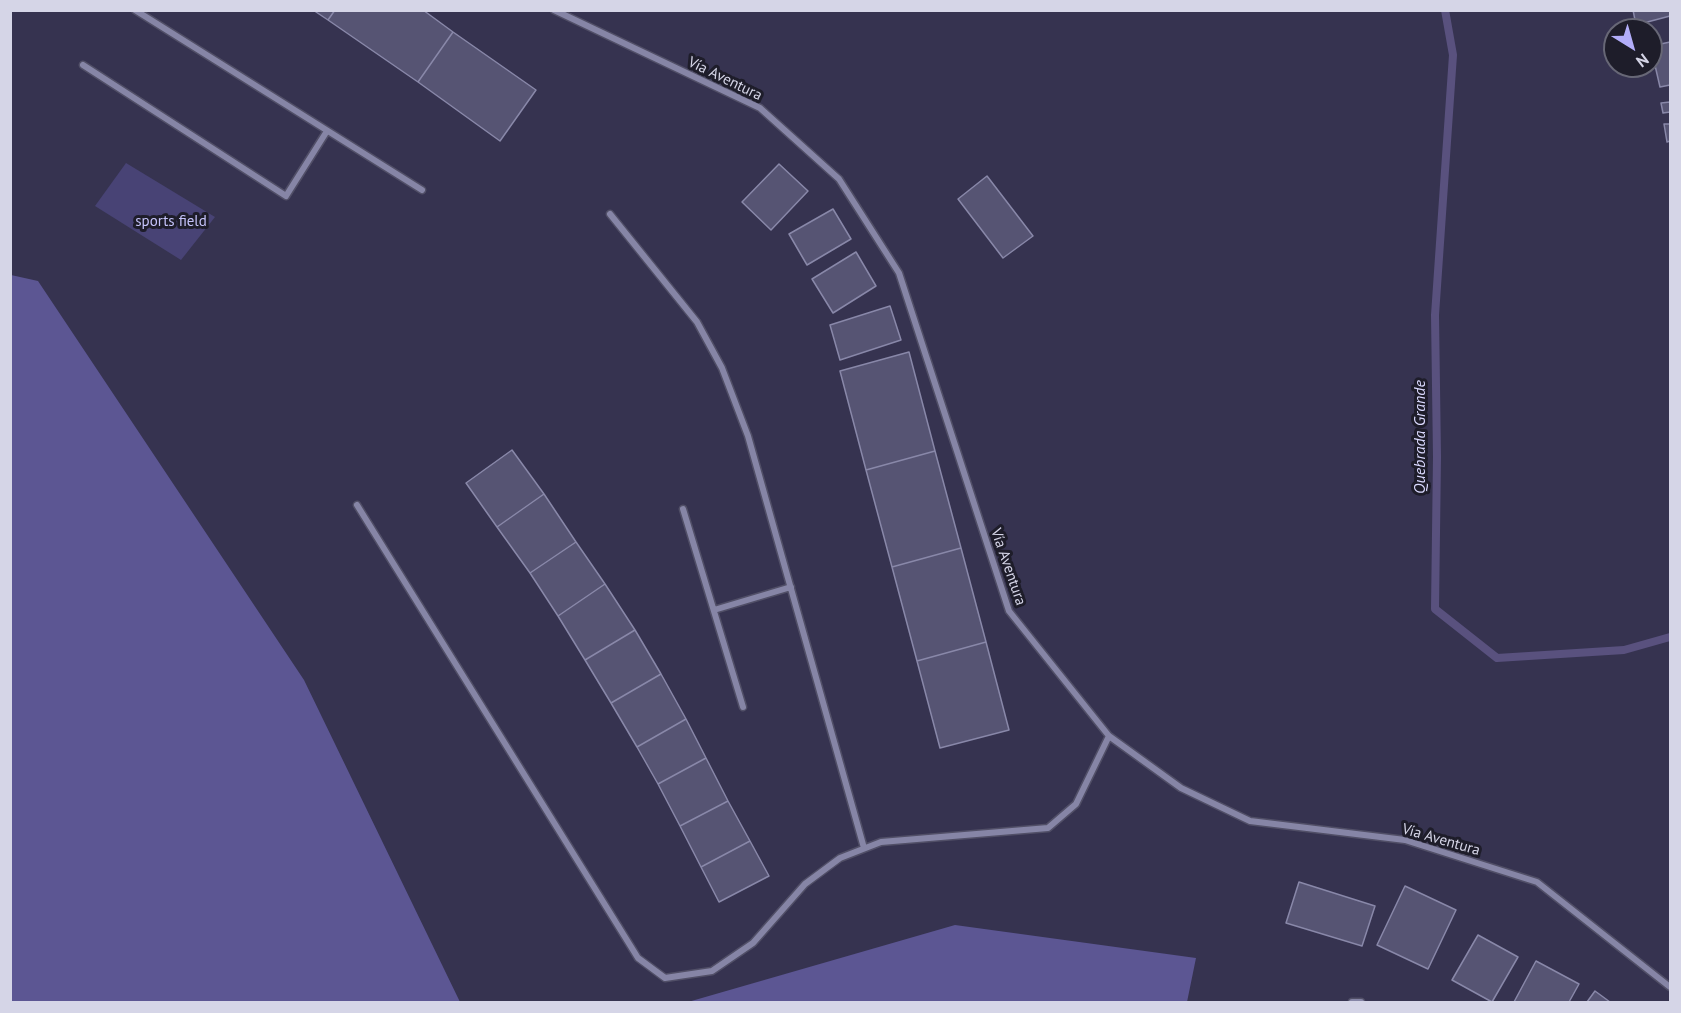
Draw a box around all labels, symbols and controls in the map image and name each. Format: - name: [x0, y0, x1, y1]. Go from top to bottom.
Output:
- north arrow: [1603, 18, 1663, 78]
- text: N: [1632, 50, 1653, 72]
- street label: Vía Aventura: [685, 53, 765, 105]
- park label: sports field: [135, 213, 207, 231]
- water label: Quebrada Grande: [1410, 380, 1430, 494]
- street label: Vía Aventura: [986, 526, 1030, 608]
- street label: Vía Aventura: [1400, 820, 1482, 860]

